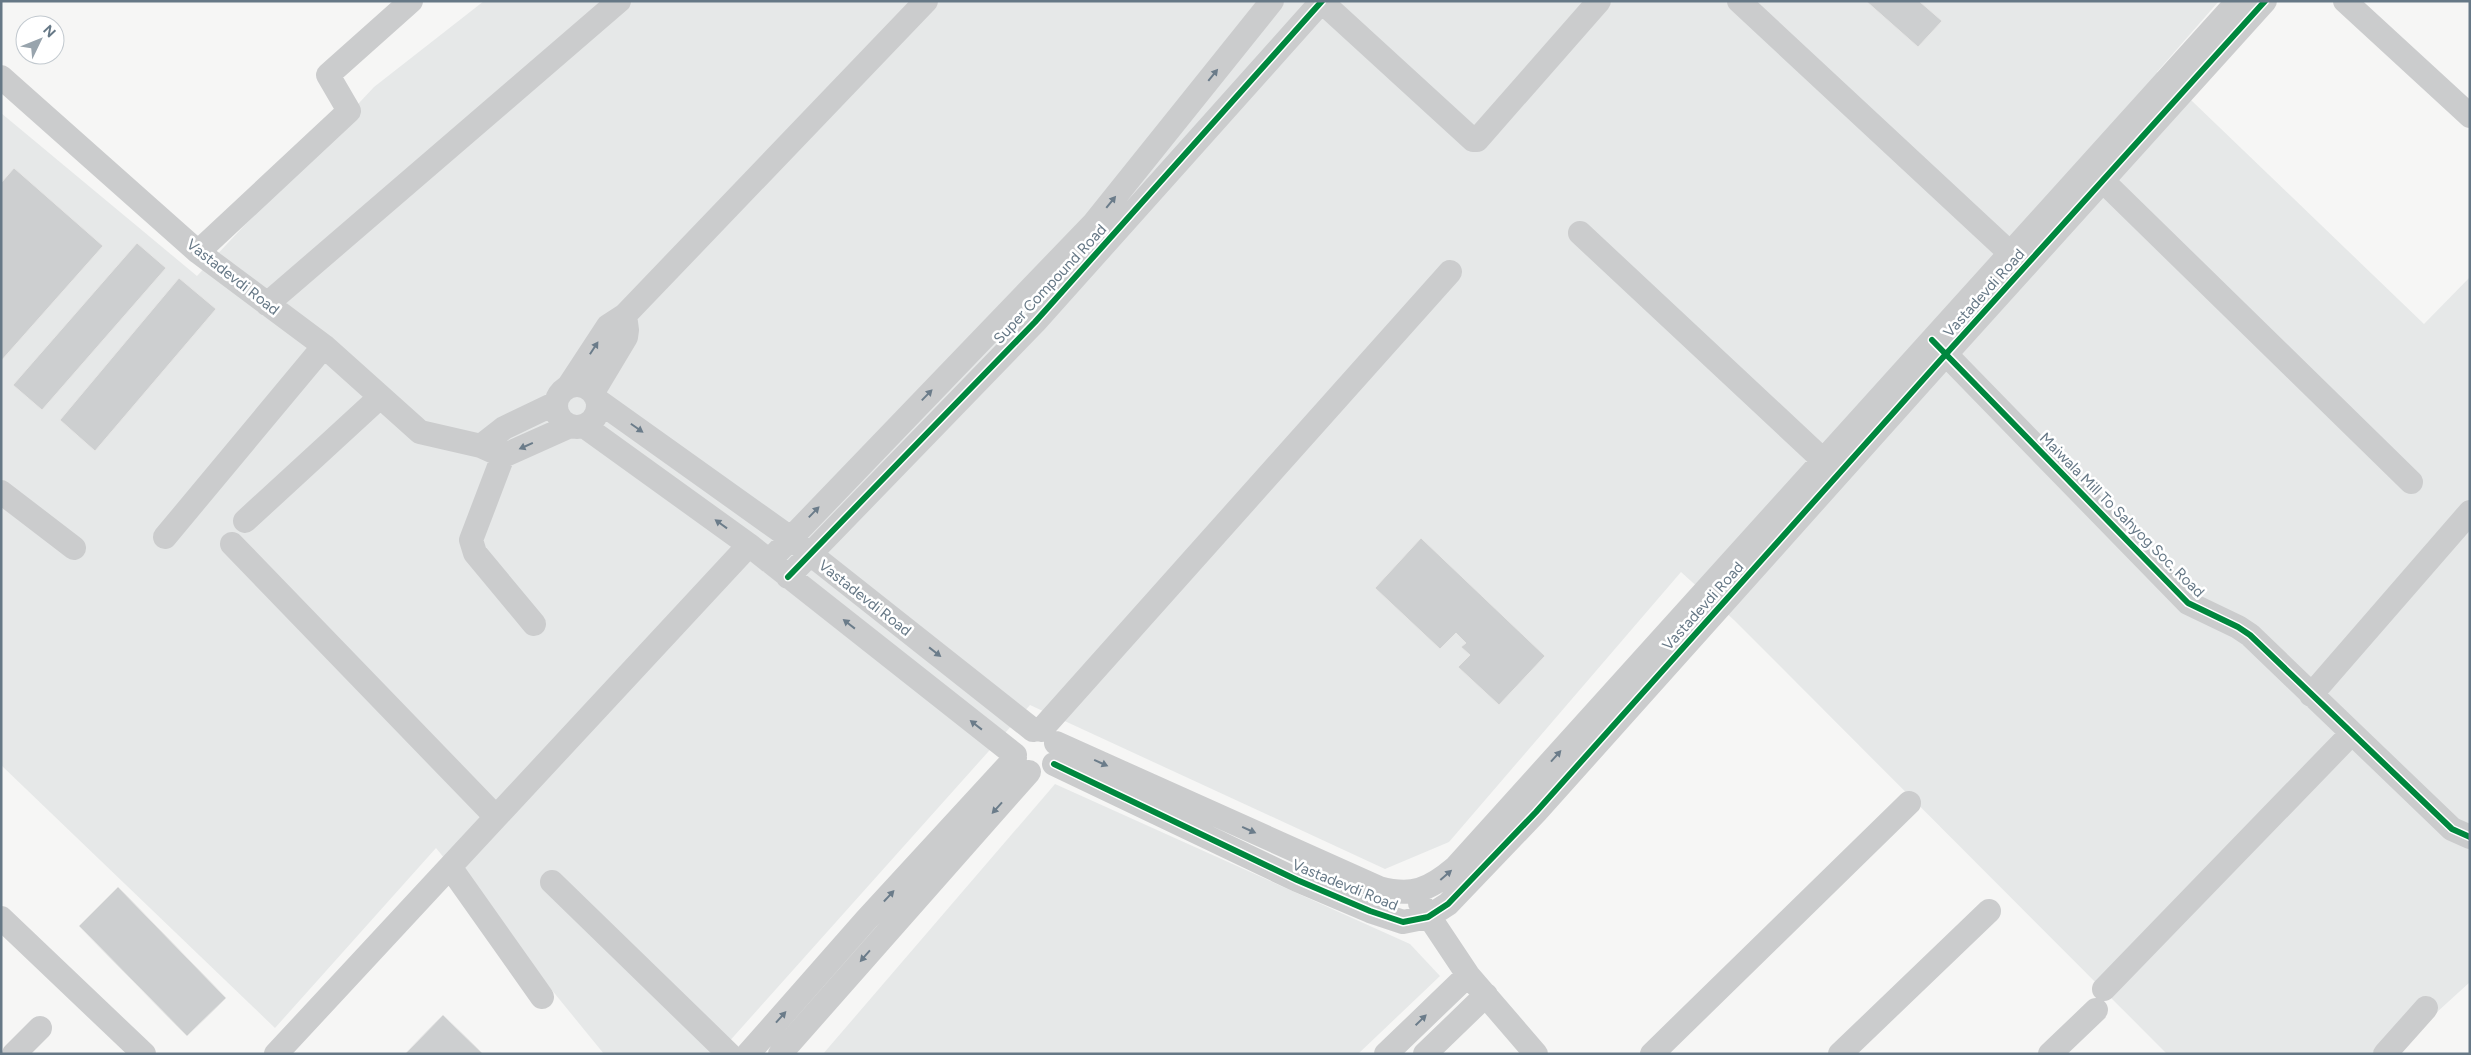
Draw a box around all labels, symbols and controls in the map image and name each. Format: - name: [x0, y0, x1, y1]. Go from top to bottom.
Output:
- north arrow: [15, 15, 65, 65]
- text: N: [39, 22, 59, 41]
- one-way arrow: [1207, 69, 1218, 82]
- one-way arrow: [1106, 195, 1117, 208]
- street label: Super Compound Road: [990, 220, 1110, 348]
- street label: Vastadevdi Road: [183, 235, 283, 319]
- street label: Vastadevdi Road: [1940, 245, 2028, 341]
- one-way arrow: [589, 341, 598, 355]
- one-way arrow: [921, 390, 933, 402]
- one-way arrow: [630, 423, 644, 433]
- street label: Maiwala Mill To Sahyog Soc. Road: [2036, 429, 2208, 601]
- one-way arrow: [519, 442, 533, 450]
- one-way arrow: [808, 506, 820, 518]
- one-way arrow: [714, 519, 728, 529]
- street label: Vastadevdi Road: [815, 556, 915, 640]
- street label: Vastadevdi Road: [1659, 558, 1747, 654]
- one-way arrow: [842, 619, 855, 630]
- one-way arrow: [928, 647, 941, 658]
- one-way arrow: [970, 719, 983, 730]
- one-way arrow: [1551, 749, 1562, 762]
- one-way arrow: [1094, 760, 1108, 768]
- one-way arrow: [991, 802, 1002, 815]
- one-way arrow: [1242, 826, 1256, 834]
- street label: Vastadevdi Road: [1289, 856, 1401, 914]
- one-way arrow: [1440, 870, 1453, 881]
- one-way arrow: [883, 890, 895, 902]
- one-way arrow: [860, 949, 871, 962]
- one-way arrow: [775, 1011, 786, 1024]
- one-way arrow: [1415, 1014, 1427, 1026]

